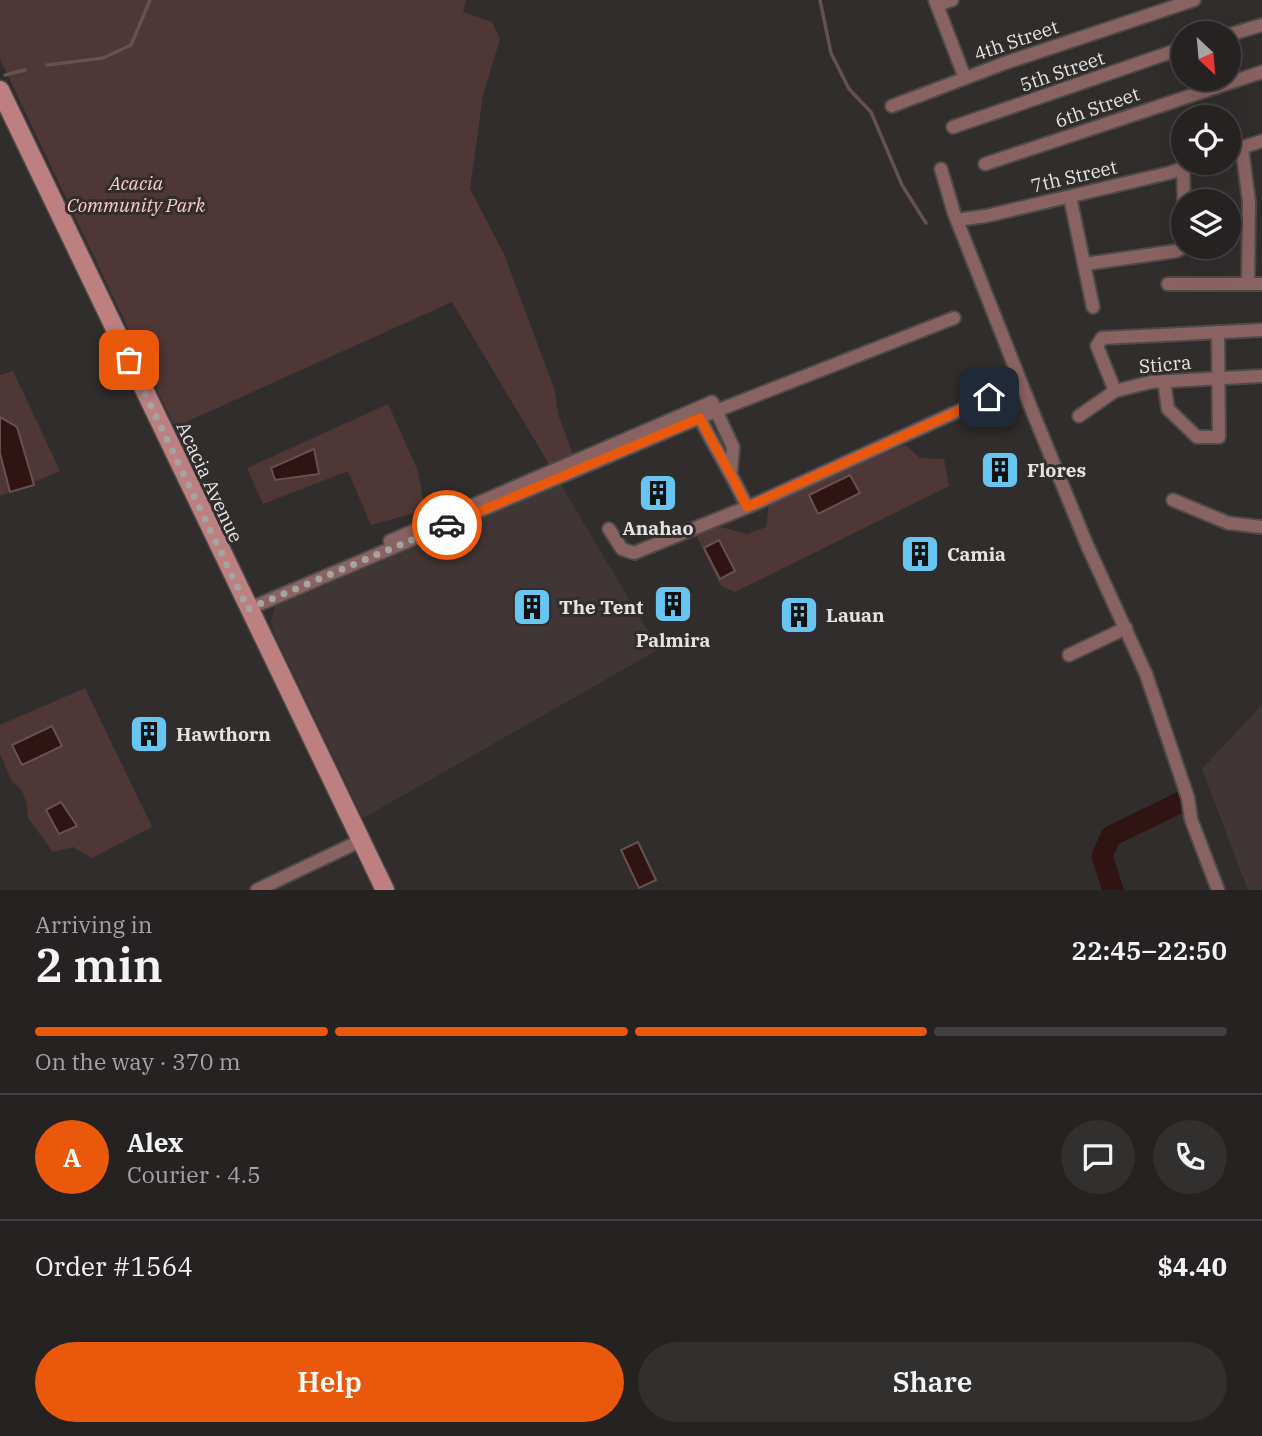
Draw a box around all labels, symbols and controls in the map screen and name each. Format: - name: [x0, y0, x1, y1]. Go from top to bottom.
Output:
- street label: 4th Street: [971, 14, 1062, 66]
- north arrow: [1171, 21, 1241, 91]
- map controls: [1171, 21, 1241, 259]
- street label: 5th Street: [1017, 45, 1108, 97]
- street label: 6th Street: [1052, 81, 1143, 133]
- button: locate: [1171, 105, 1241, 175]
- street label: 7th Street: [1029, 154, 1120, 198]
- park label: Acacia Community Park: [67, 171, 206, 217]
- button: layers: [1171, 189, 1241, 259]
- pin: [99, 330, 159, 390]
- icon: bag: [110, 341, 148, 379]
- street label: Sticra: [1138, 350, 1192, 378]
- pin: [959, 367, 1019, 427]
- icon: home: [970, 378, 1008, 416]
- street label: Acacia Avenue: [172, 418, 248, 546]
- building icon: Flores: [979, 449, 1021, 491]
- place label: Flores: [1027, 458, 1086, 482]
- building icon: Anahao: [637, 472, 679, 514]
- courier: [412, 490, 482, 560]
- icon: car: [428, 506, 466, 544]
- place label: Anahao: [623, 516, 693, 540]
- building icon: Camia: [899, 533, 941, 575]
- place label: Camia: [947, 542, 1006, 566]
- building icon: Palmira: [652, 583, 694, 625]
- building icon: The Tent: [511, 586, 553, 628]
- building icon: Lauan: [778, 594, 820, 636]
- place label: The Tent: [559, 595, 643, 619]
- place label: Lauan: [826, 603, 885, 627]
- place label: Palmira: [636, 628, 711, 652]
- building icon: Hawthorn: [128, 713, 170, 755]
- place label: Hawthorn: [176, 722, 271, 746]
- text: Arriving in: [35, 909, 152, 939]
- text: 22:45–22:50: [1071, 933, 1227, 967]
- text: 2 min: [35, 935, 163, 995]
- text: On the way · 370 m: [35, 1046, 241, 1076]
- button: chat: [1061, 1120, 1135, 1194]
- button: phone: [1153, 1120, 1227, 1194]
- text: Alex: [127, 1125, 183, 1159]
- text: A: [63, 1140, 81, 1174]
- text: Courier · 4.5: [127, 1159, 261, 1189]
- text: Order #1564: [35, 1249, 193, 1283]
- text: $4.40: [1157, 1249, 1227, 1283]
- button: Help: [35, 1342, 624, 1422]
- button: Share: [638, 1342, 1227, 1422]

